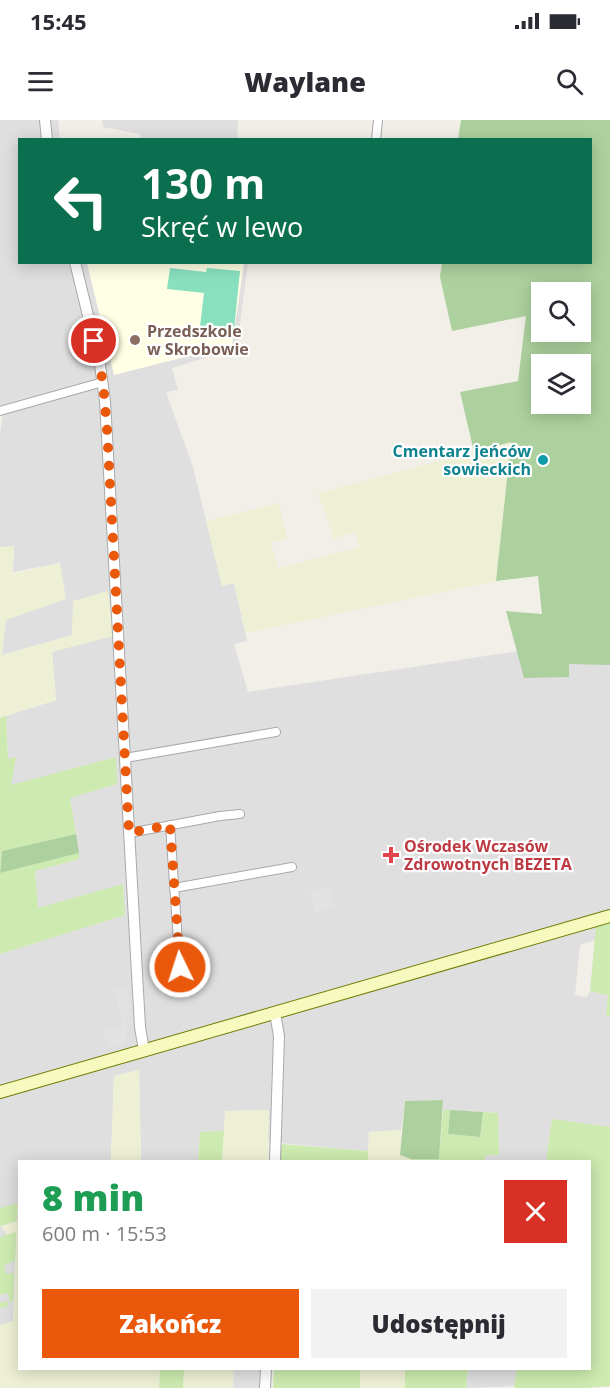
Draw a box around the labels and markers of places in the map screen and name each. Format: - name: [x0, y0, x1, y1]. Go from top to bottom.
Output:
- pin: [68, 315, 119, 366]
- place label: Przedszkole w Skrobowie: [147, 320, 249, 360]
- marker: Przedszkole w Skrobowie: [128, 333, 142, 347]
- place label: Cmentarz jeńców sowieckich: [393, 440, 531, 480]
- marker: Cmentarz jeńców sowieckich: [536, 453, 550, 467]
- place label: Ośrodek Wczasów Zdrowotnych BEZETA: [404, 835, 573, 875]
- marker: Ośrodek Wczasów Zdrowotnych BEZETA: [382, 846, 400, 864]

